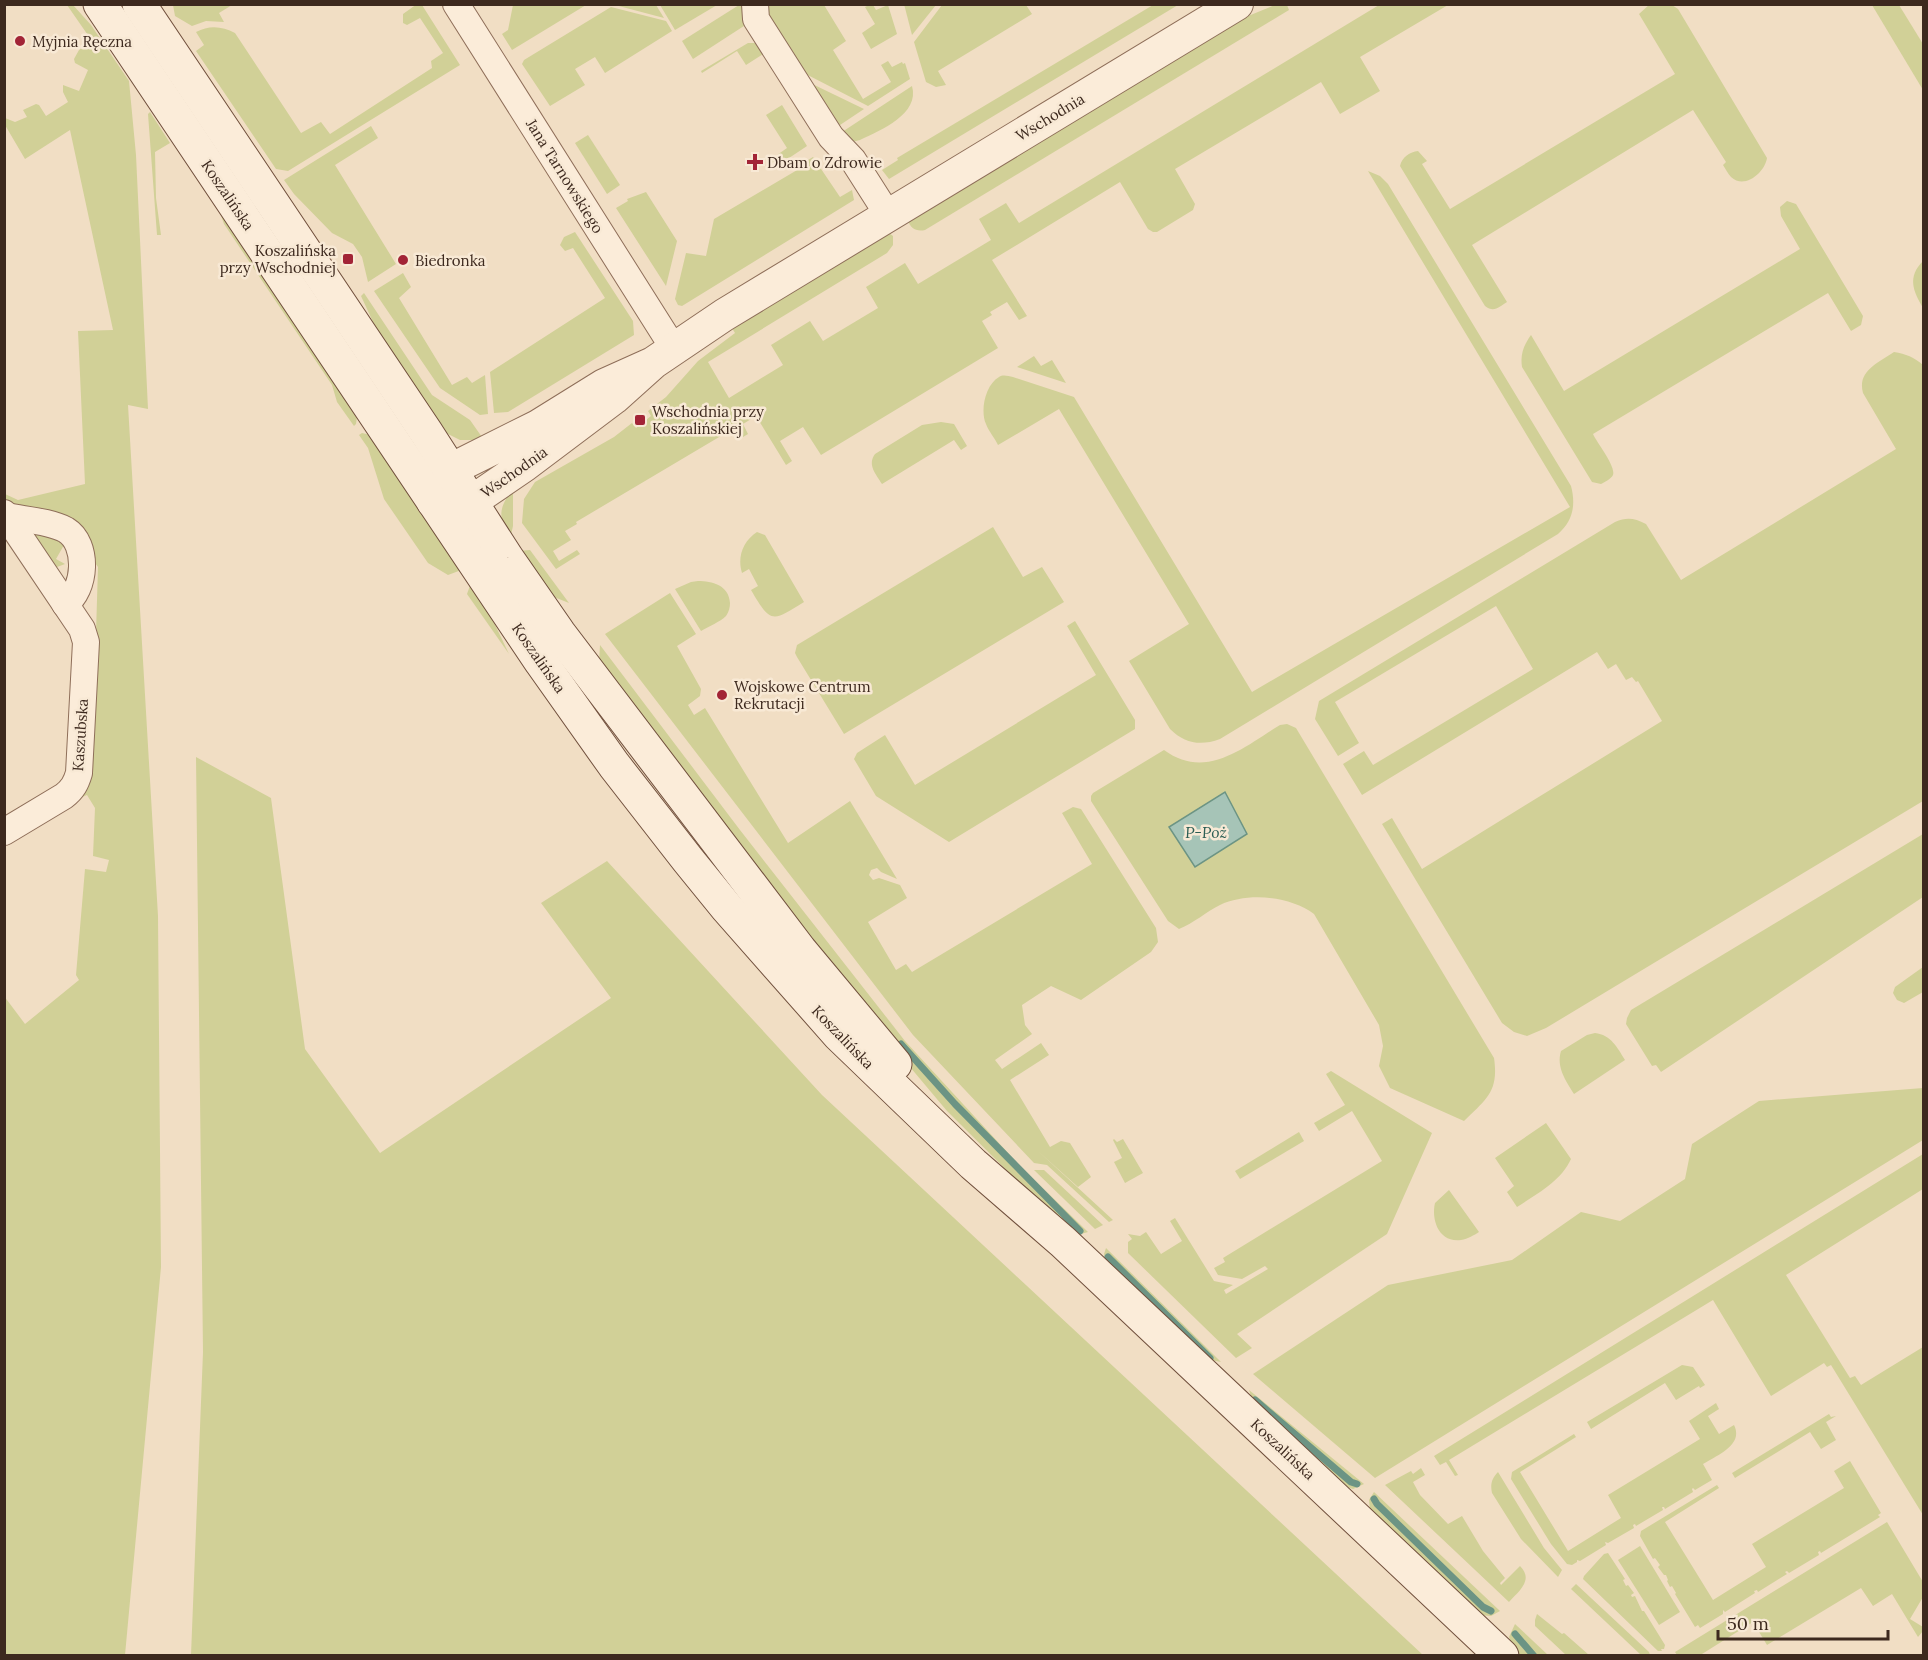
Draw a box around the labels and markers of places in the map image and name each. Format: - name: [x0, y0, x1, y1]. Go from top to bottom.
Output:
- place label: Myjnia Ręczna: [32, 32, 132, 51]
- marker: Myjnia Ręczna: [13, 34, 27, 48]
- place label: Dbam o Zdrowie: [767, 153, 882, 172]
- marker: Dbam o Zdrowie: [748, 155, 762, 169]
- place label: Koszalińska przy Wschodniej: [220, 241, 336, 277]
- place label: Biedronka: [415, 251, 486, 270]
- marker: Koszalińska przy Wschodniej: [341, 252, 355, 266]
- marker: Biedronka: [396, 253, 410, 267]
- place label: Wschodnia przy Koszalińskiej: [652, 402, 764, 438]
- marker: Wschodnia przy Koszalińskiej: [633, 413, 647, 427]
- place label: Wojskowe Centrum Rekrutacji: [734, 677, 871, 713]
- marker: Wojskowe Centrum Rekrutacji: [715, 688, 729, 702]

